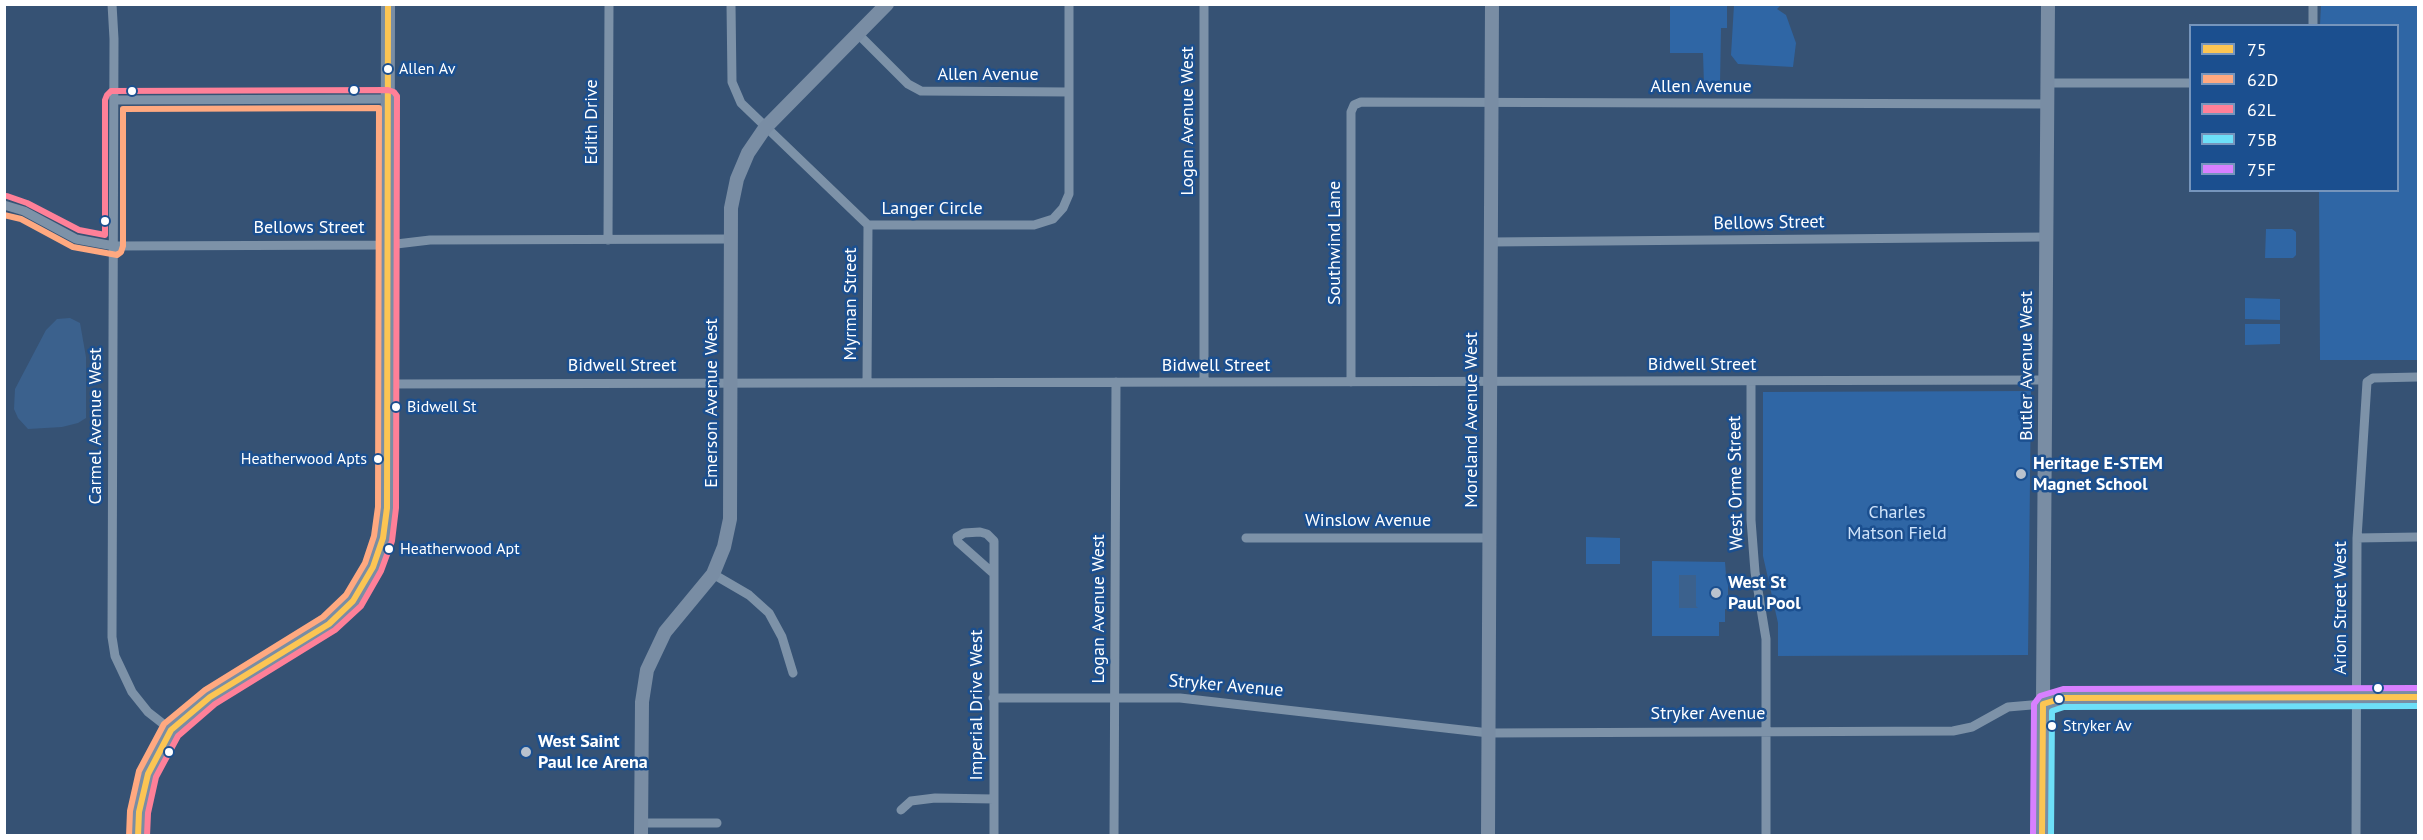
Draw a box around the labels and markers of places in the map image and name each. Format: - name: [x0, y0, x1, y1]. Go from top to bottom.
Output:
- place label: Allen Av: [399, 59, 455, 79]
- marker: Allen Av: [382, 63, 394, 75]
- unlabelled marker: [348, 84, 360, 96]
- unlabelled marker: [126, 85, 138, 97]
- unlabelled marker: [99, 215, 111, 227]
- place label: Bidwell St: [407, 397, 476, 417]
- marker: Bidwell St: [390, 401, 402, 413]
- place label: Heatherwood Apts: [241, 449, 367, 469]
- marker: Heatherwood Apts: [372, 453, 384, 465]
- place label: Heritage E-STEM Magnet School: [2033, 453, 2163, 496]
- marker: Heritage E-STEM Magnet School: [2014, 467, 2028, 481]
- place label: Heatherwood Apt: [400, 539, 520, 559]
- marker: Heatherwood Apt: [383, 543, 395, 555]
- place label: West St Paul Pool: [1728, 572, 1801, 614]
- marker: West St Paul Pool: [1709, 586, 1723, 600]
- unlabelled marker: [2372, 682, 2384, 694]
- unlabelled marker: [2053, 693, 2065, 705]
- place label: Stryker Av: [2063, 716, 2132, 736]
- marker: Stryker Av: [2046, 720, 2058, 732]
- place label: West Saint Paul Ice Arena: [538, 731, 648, 774]
- marker: West Saint Paul Ice Arena: [519, 745, 533, 759]
- unlabelled marker: [163, 746, 175, 758]

